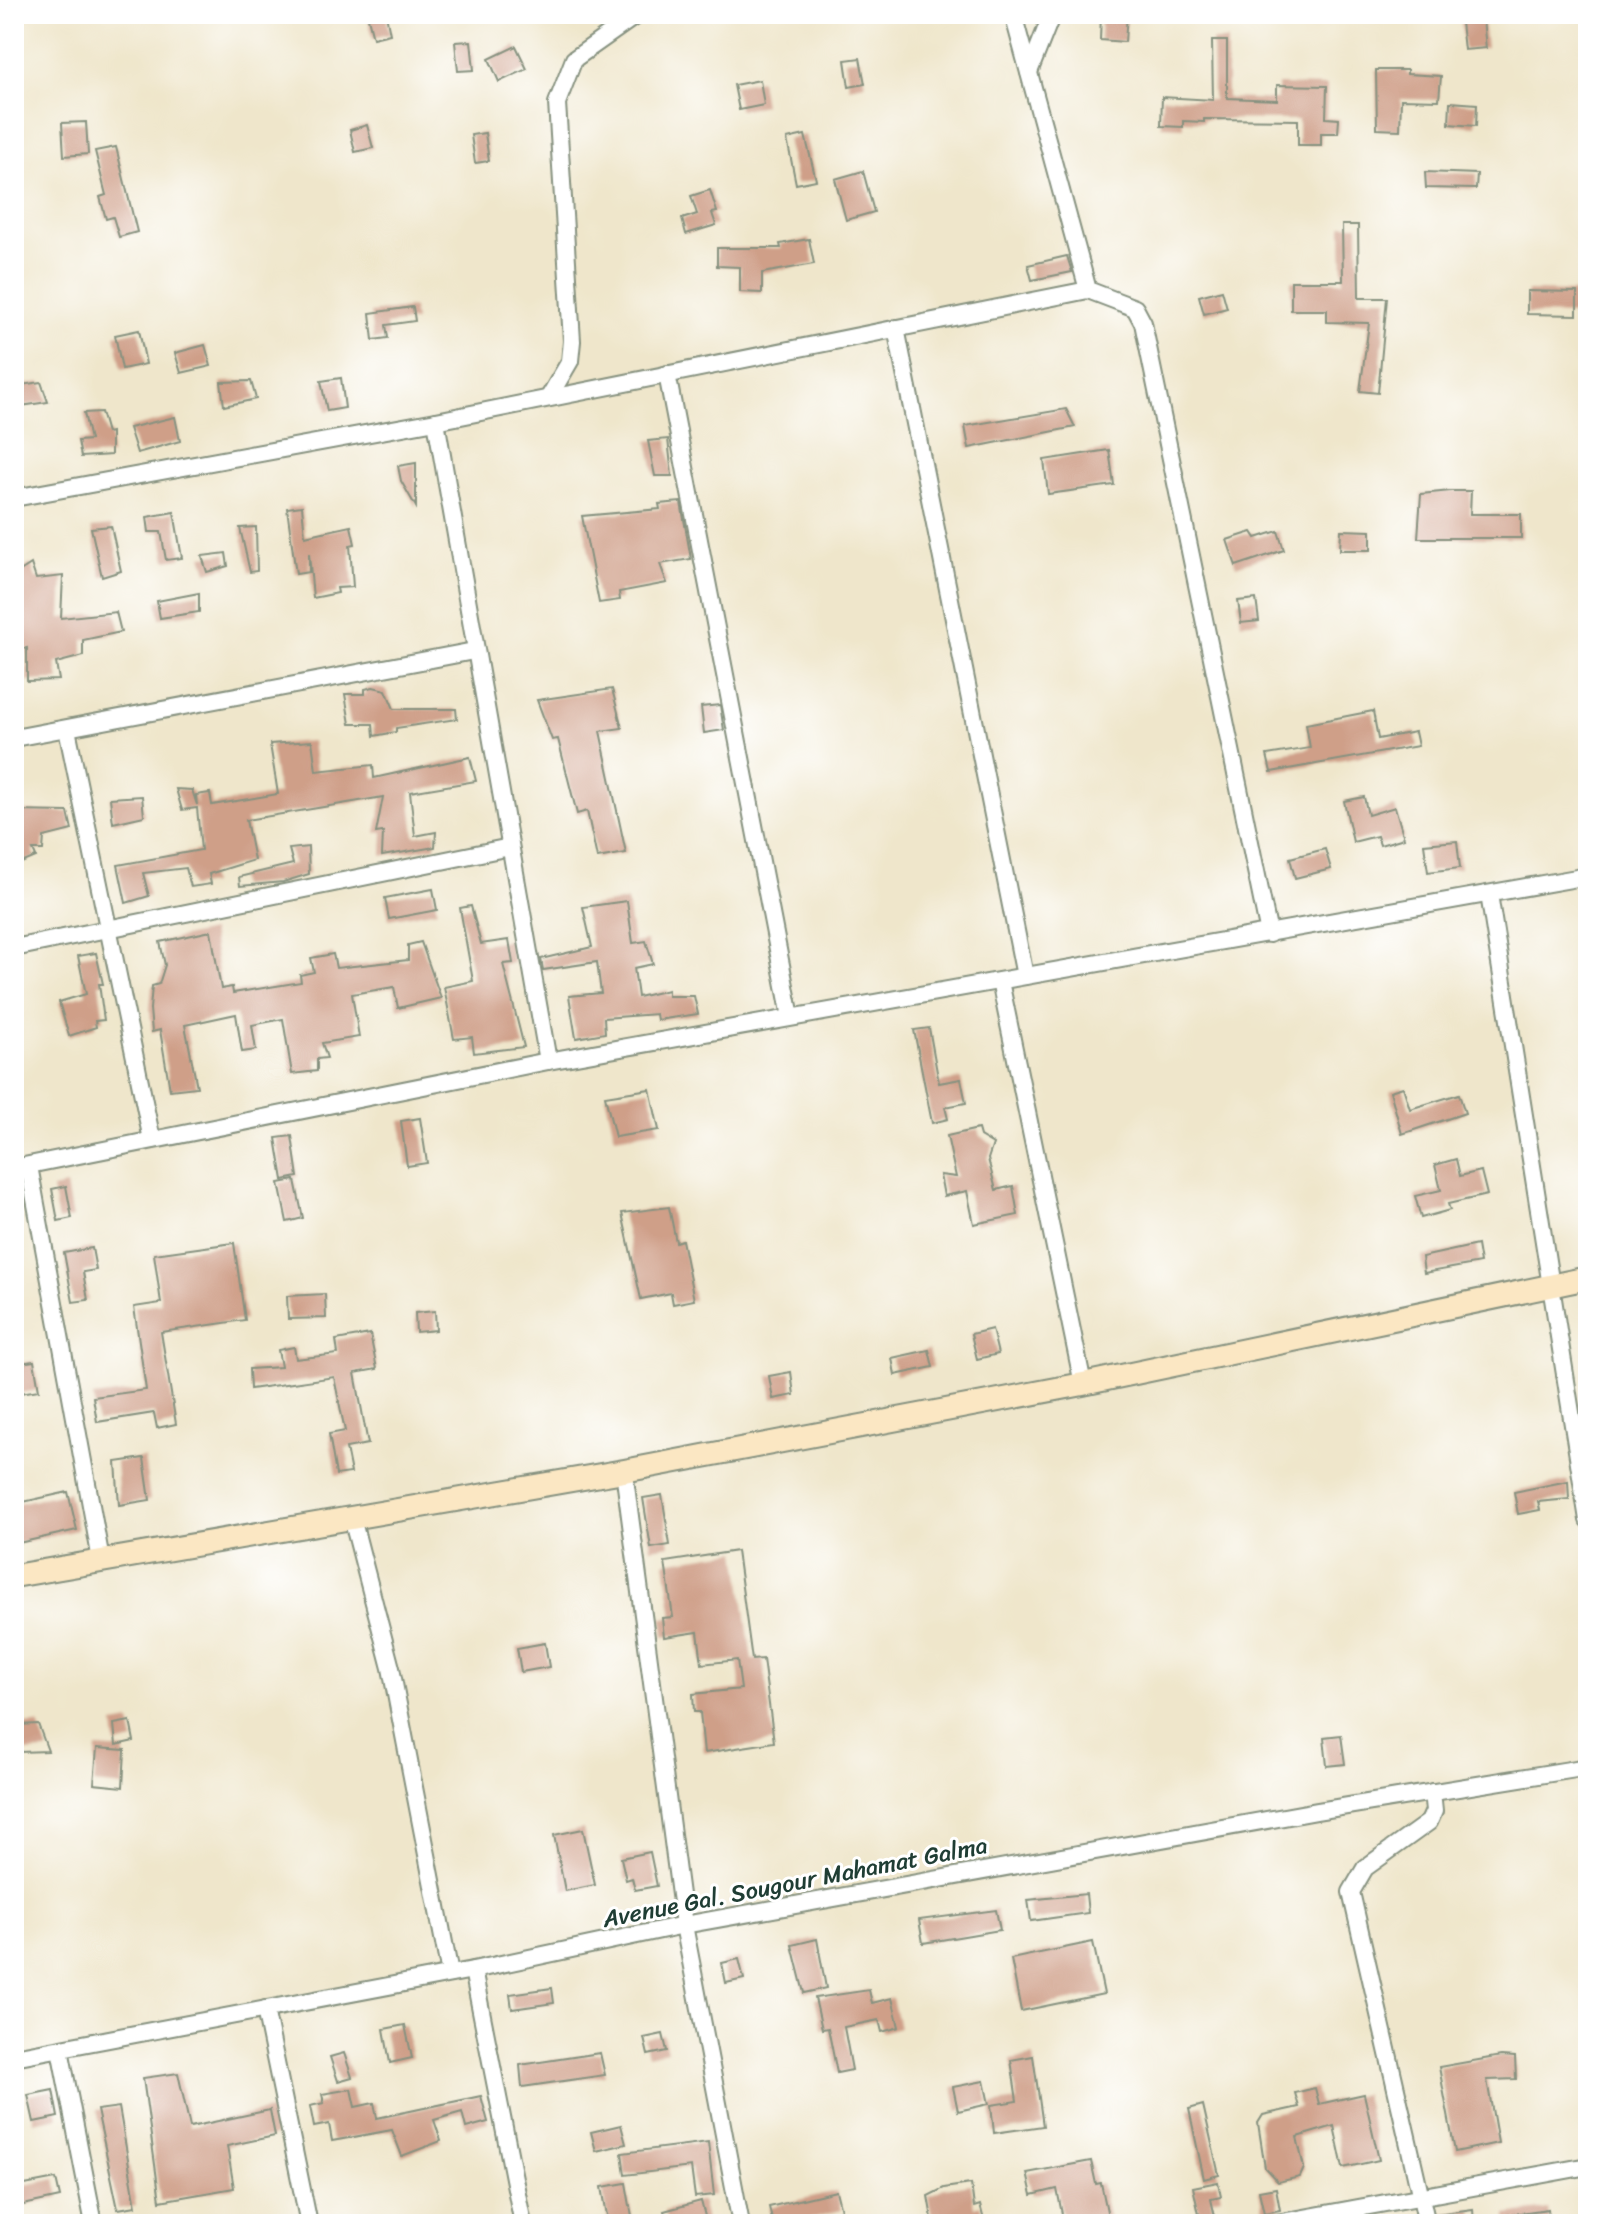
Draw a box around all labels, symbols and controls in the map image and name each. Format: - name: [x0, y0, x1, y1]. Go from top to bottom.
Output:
- street label: Avenue Gal. Sougour Mahamat Galma: [598, 1824, 991, 1940]

